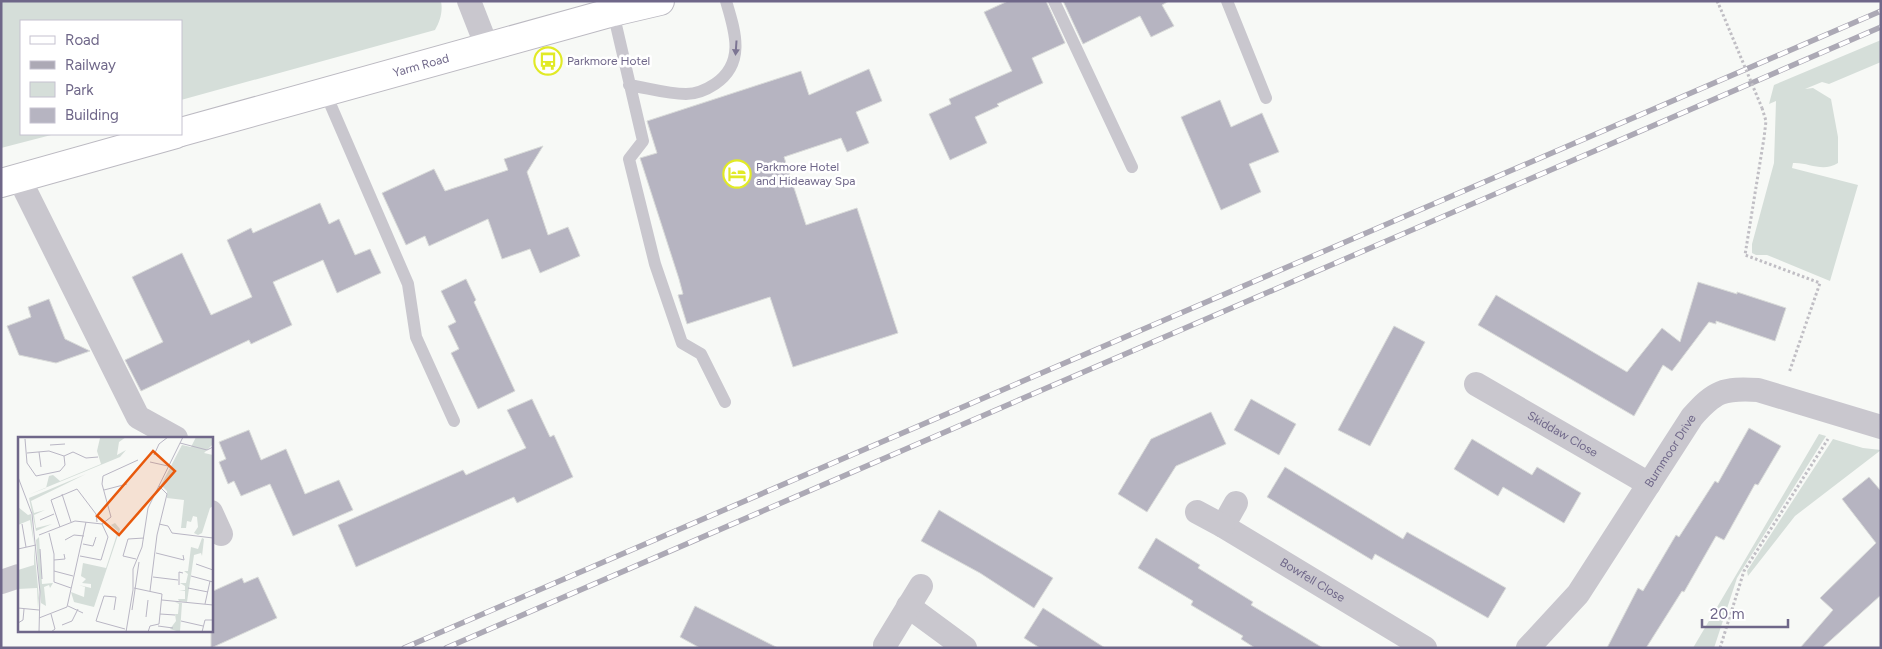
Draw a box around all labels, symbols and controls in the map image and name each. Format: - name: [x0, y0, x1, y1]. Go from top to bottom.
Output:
- legend: [20, 20, 182, 135]
- text: Road: [65, 31, 100, 49]
- one-way arrow: [731, 41, 739, 57]
- bus stop icon: Parkmore Hotel: [533, 46, 563, 76]
- street label: Yarm Road: [391, 51, 451, 80]
- place label: Parkmore Hotel: [567, 54, 650, 68]
- text: Railway: [65, 56, 116, 74]
- text: Park: [65, 81, 94, 99]
- text: Building: [65, 106, 119, 124]
- hotel icon: Parkmore Hotel and Hideaway Spa: [722, 159, 752, 189]
- place label: Parkmore Hotel and Hideaway Spa: [756, 160, 855, 188]
- street label: Skiddaw Close: [1525, 408, 1601, 460]
- street label: Burnmoor Drive: [1642, 411, 1699, 490]
- inset map: [18, 437, 212, 632]
- street label: Bowfell Close: [1278, 555, 1348, 605]
- scale bar: [1702, 596, 1788, 628]
- text: 20 m: [1710, 605, 1744, 623]

